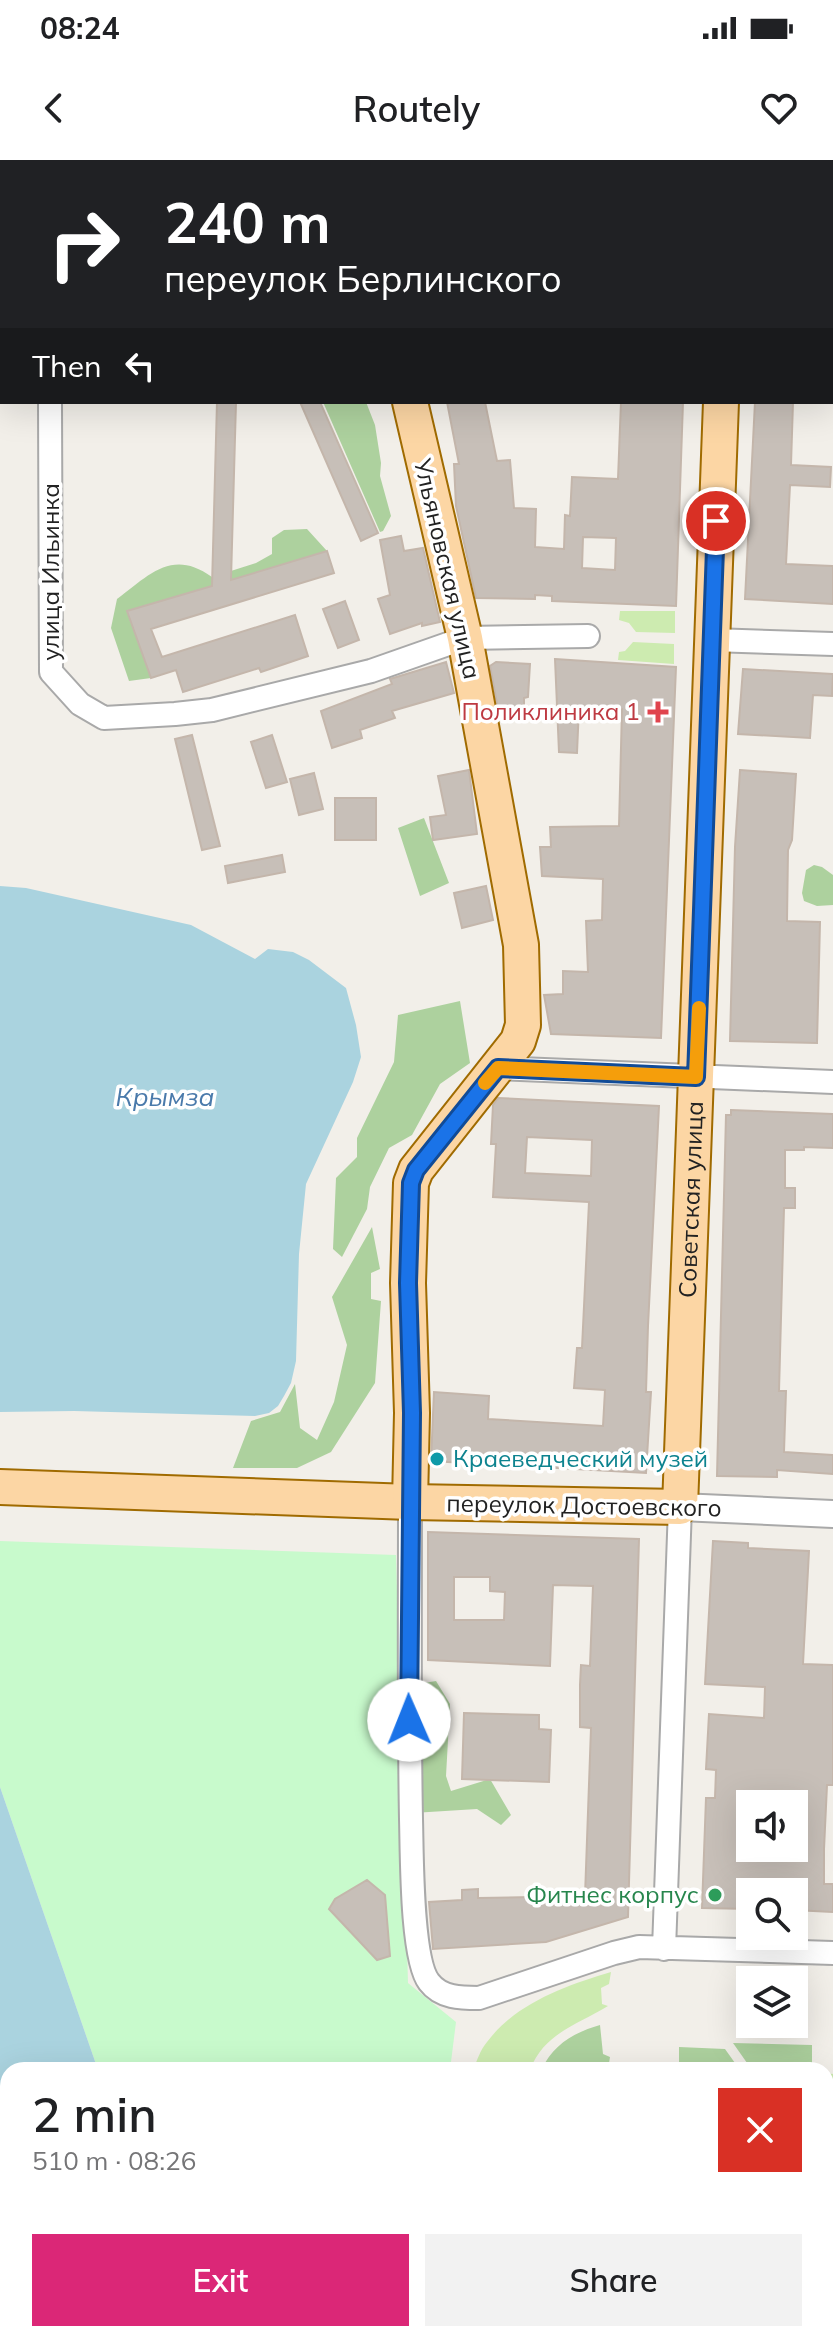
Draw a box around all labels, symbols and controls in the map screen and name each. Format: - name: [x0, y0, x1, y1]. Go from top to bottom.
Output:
- text: 08:24: [40, 9, 119, 47]
- icon: back: [32, 86, 76, 130]
- text: Routely: [353, 86, 480, 131]
- icon: heart: [757, 86, 801, 130]
- text: 240 m: [164, 187, 331, 257]
- icon: right: [32, 192, 136, 296]
- text: переулок Берлинского: [164, 256, 562, 301]
- icon: left: [118, 344, 162, 388]
- text: Then: [32, 347, 102, 385]
- street label: Ульяновская улица: [408, 455, 488, 682]
- street label: улица Ильинка: [35, 483, 65, 661]
- pin: [682, 487, 750, 555]
- icon: arrive: [694, 499, 738, 543]
- place label: Поликлиника 1: [461, 696, 640, 726]
- marker: Поликлиника 1: [647, 701, 669, 723]
- water label: Крымза: [116, 1080, 214, 1113]
- street label: Советская улица: [672, 1101, 709, 1298]
- place label: Краеведческий музей: [453, 1443, 708, 1473]
- marker: Краеведческий музей: [428, 1450, 446, 1468]
- street label: переулок Достоевского: [446, 1488, 722, 1522]
- position arrow: [367, 1678, 451, 1762]
- map controls: [736, 1790, 808, 2038]
- button: sound: [736, 1790, 808, 1862]
- button: search: [736, 1878, 808, 1950]
- place label: Фитнес корпус: [526, 1879, 699, 1909]
- marker: Фитнес корпус: [706, 1886, 724, 1904]
- button: layers: [736, 1966, 808, 2038]
- text: 2 min: [32, 2084, 157, 2144]
- button: close: [718, 2088, 802, 2172]
- text: 510 m · 08:26: [32, 2144, 196, 2177]
- button: Exit: [32, 2234, 409, 2326]
- button: Share: [425, 2234, 802, 2326]

